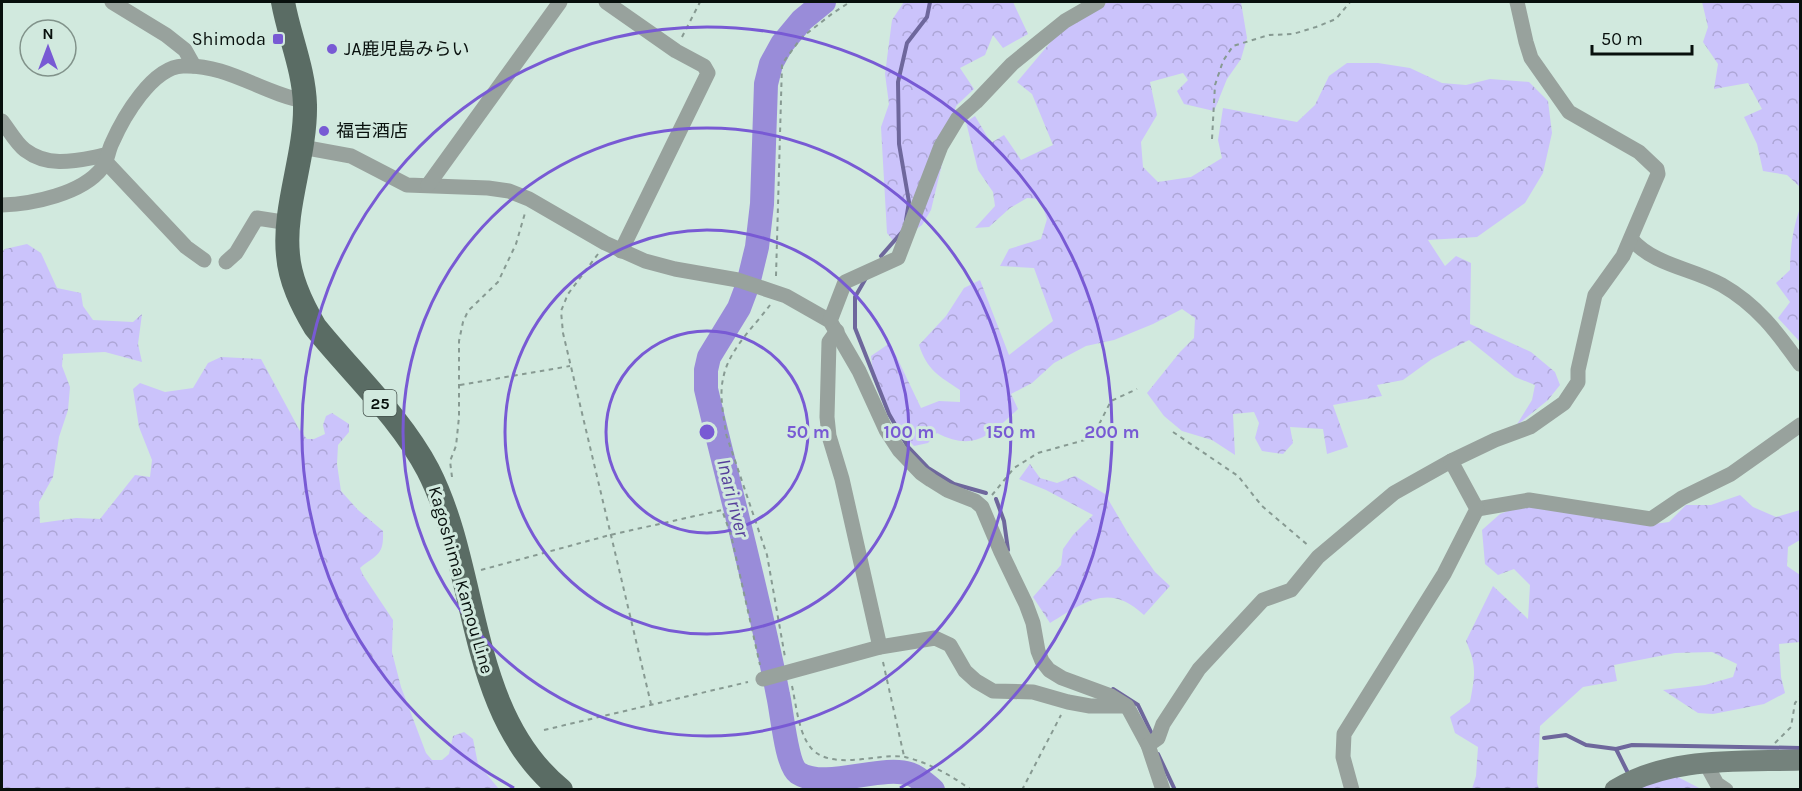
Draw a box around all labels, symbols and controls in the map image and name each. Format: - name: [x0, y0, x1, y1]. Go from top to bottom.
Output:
- north arrow: [18, 18, 78, 78]
- scale bar: [1592, 18, 1692, 56]
- text: N: [42, 24, 54, 43]
- place label: Shimoda: [192, 28, 266, 50]
- text: 50 m: [1601, 28, 1643, 50]
- marker: Shimoda: [271, 32, 285, 46]
- place label: JA鹿児島みらい: [344, 38, 470, 60]
- marker: JA鹿児島みらい: [325, 42, 339, 56]
- place label: 福吉酒店: [336, 120, 408, 142]
- marker: 福吉酒店: [317, 124, 331, 138]
- road number: 25: [364, 390, 397, 416]
- text: 50 m: [786, 421, 830, 443]
- text: 100 m: [884, 421, 934, 443]
- text: 150 m: [986, 421, 1036, 443]
- text: 200 m: [1084, 421, 1140, 443]
- centre of rings: [697, 422, 717, 442]
- water label: Inari river: [712, 456, 754, 541]
- street label: Kagoshima Kamou Line: [424, 484, 498, 676]

